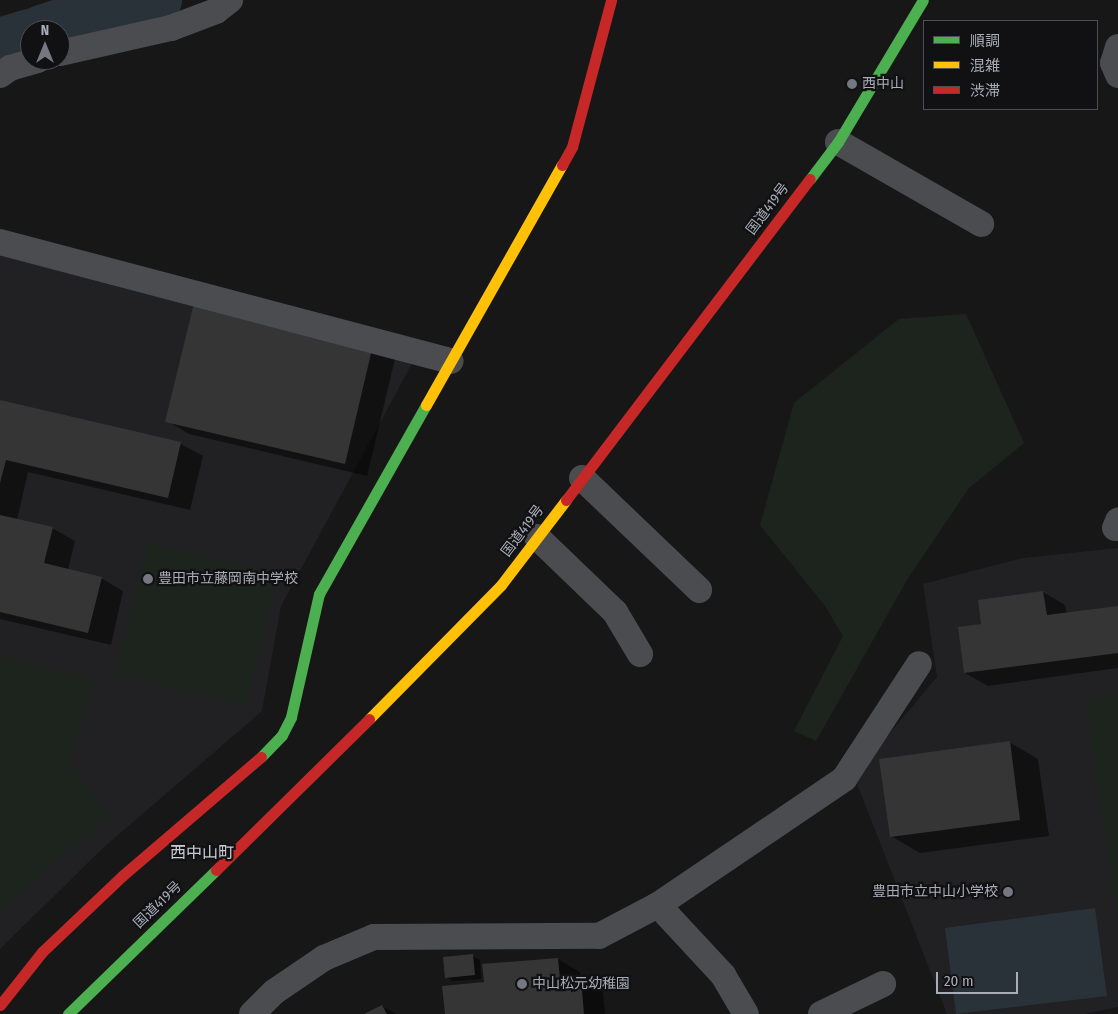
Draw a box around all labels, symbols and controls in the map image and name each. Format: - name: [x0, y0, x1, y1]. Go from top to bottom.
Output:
- north arrow: [20, 20, 70, 70]
- legend: [923, 20, 1098, 110]
- text: N: [41, 22, 49, 39]
- text: 順調: [970, 32, 1000, 50]
- text: 混雑: [970, 57, 1000, 75]
- place label: 西中山: [862, 76, 904, 92]
- marker: 西中山: [846, 78, 858, 90]
- text: 渋滞: [970, 82, 1000, 100]
- street label: 国道419号: [743, 180, 793, 238]
- street label: 国道419号: [498, 502, 548, 560]
- place label: 豊田市立藤岡南中学校: [158, 571, 298, 587]
- marker: 豊田市立藤岡南中学校: [142, 573, 154, 585]
- district label: 西中山町: [170, 843, 234, 863]
- street label: 国道419号: [130, 878, 186, 932]
- place label: 豊田市立中山小学校: [872, 884, 998, 900]
- marker: 豊田市立中山小学校: [1002, 886, 1014, 898]
- scale bar: [938, 962, 1020, 994]
- text: 20 m: [944, 972, 974, 990]
- place label: 中山松元幼稚園: [532, 976, 630, 992]
- marker: 中山松元幼稚園: [516, 978, 528, 990]

